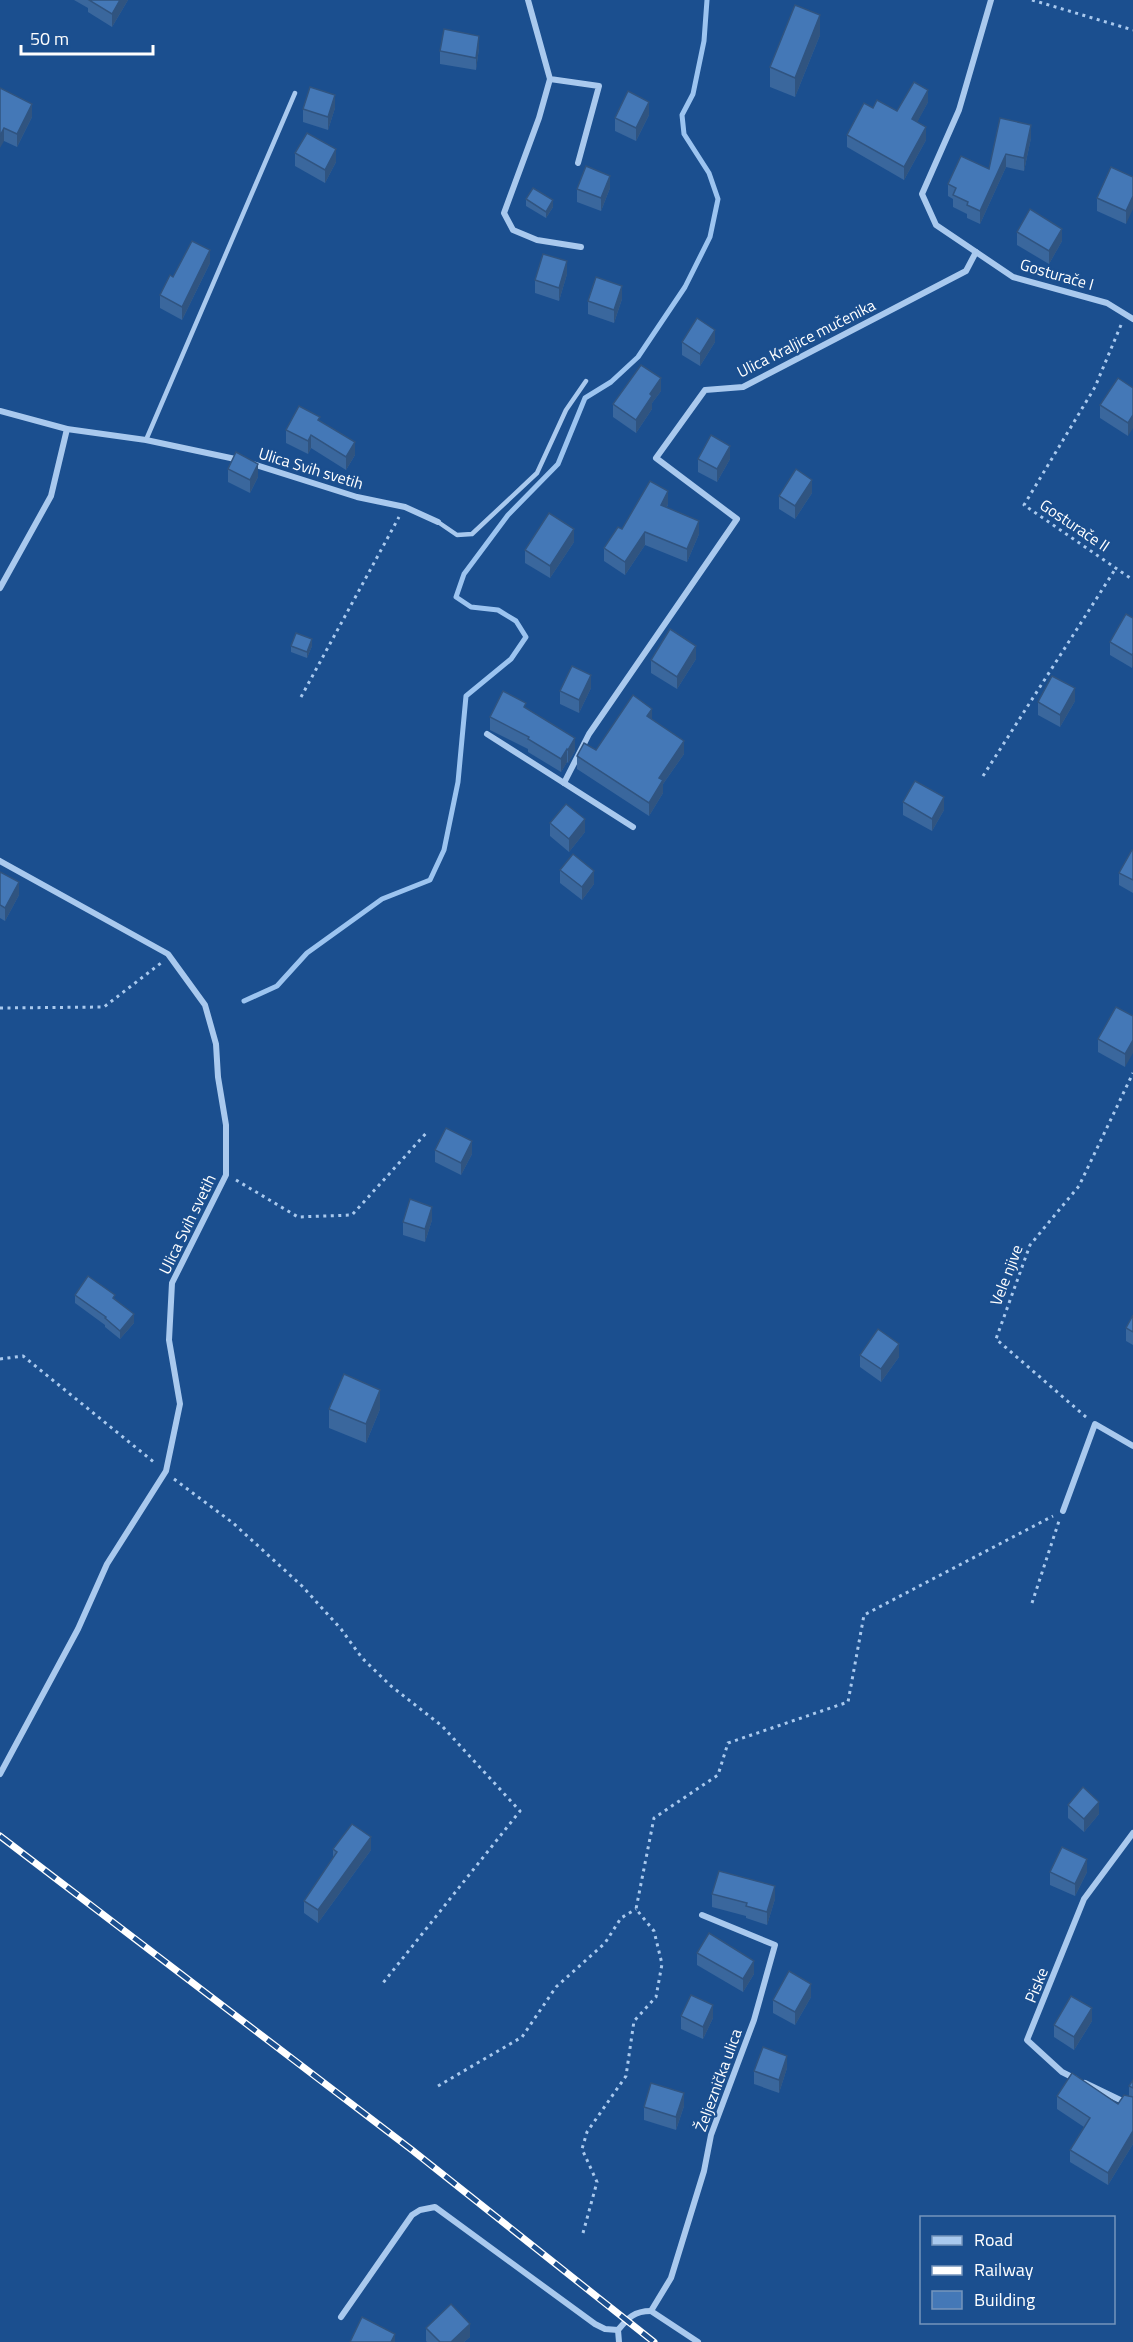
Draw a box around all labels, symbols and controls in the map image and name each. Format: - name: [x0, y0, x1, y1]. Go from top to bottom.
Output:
- scale bar: [21, 18, 153, 56]
- text: 50 m: [30, 25, 69, 52]
- street label: Gosturače I: [1017, 252, 1097, 296]
- street label: Ulica Kraljice mučenika: [733, 293, 879, 383]
- street label: Ulica Svih svetih: [256, 441, 366, 495]
- street label: Gosturače II: [1035, 493, 1115, 557]
- street label: Ulica Svih svetih: [152, 1170, 222, 1278]
- street label: Vele njive: [983, 1241, 1029, 1309]
- street label: Piske: [1018, 1964, 1054, 2006]
- street label: Željeznička ulica: [688, 2025, 748, 2135]
- legend: [920, 2216, 1115, 2324]
- text: Road: [974, 2226, 1013, 2253]
- text: Railway: [974, 2256, 1034, 2283]
- text: Building: [974, 2286, 1035, 2313]

